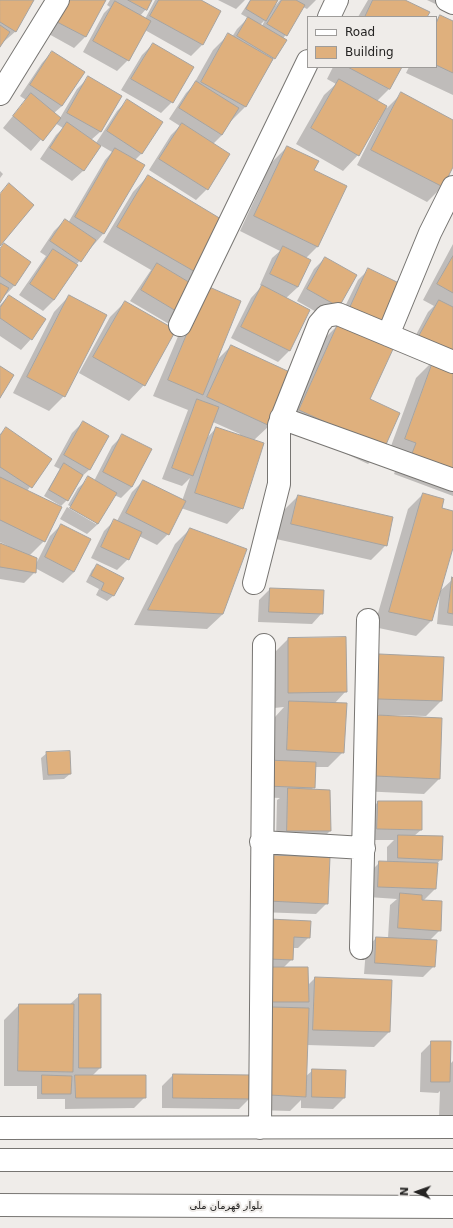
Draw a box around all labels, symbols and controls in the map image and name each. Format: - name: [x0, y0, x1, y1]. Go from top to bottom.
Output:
- legend: [307, 16, 437, 68]
- text: Road: [345, 25, 375, 39]
- text: Building: [345, 45, 394, 59]
- north arrow: [397, 1172, 437, 1212]
- text: N: [398, 1187, 411, 1196]
- street label: بلوار قهرمان ملی: [190, 1200, 262, 1212]

